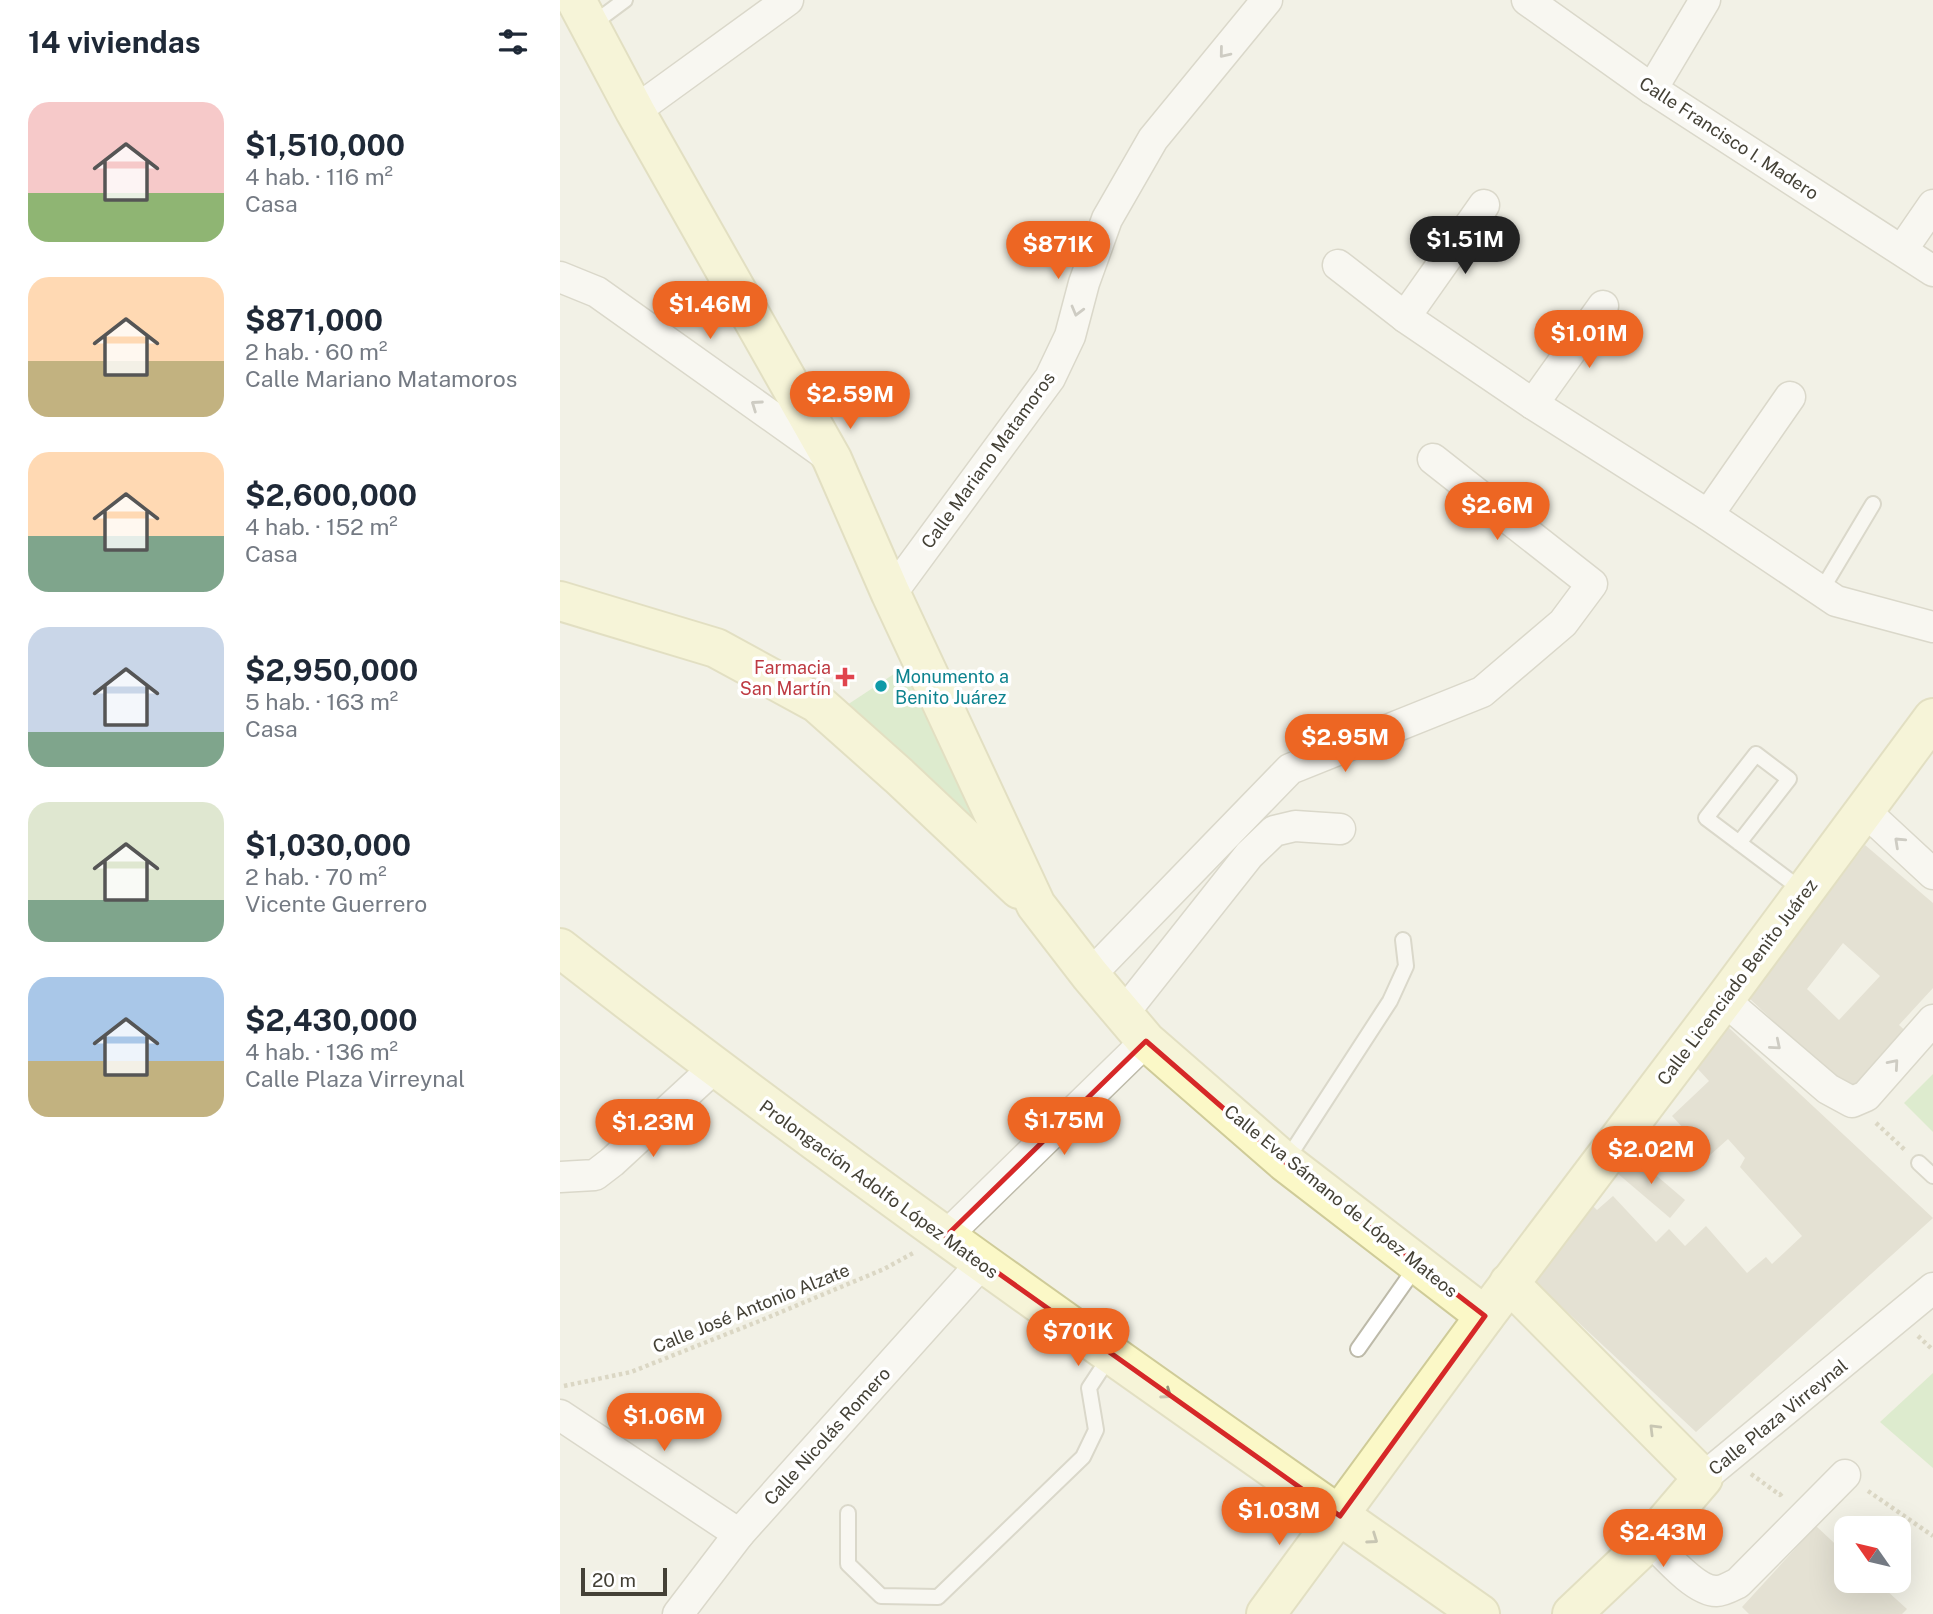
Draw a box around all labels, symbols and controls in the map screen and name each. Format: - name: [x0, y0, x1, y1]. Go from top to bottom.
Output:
- icon: filters: [494, 23, 532, 61]
- text: 14 viviendas: [28, 24, 200, 60]
- one-way arrow: [1219, 45, 1232, 57]
- street label: Calle Francisco I. Madero: [1636, 72, 1822, 204]
- text: $1,510,000: [245, 127, 405, 163]
- icon: home: [84, 130, 168, 214]
- text: 4 hab. · 116 m²: [245, 163, 393, 190]
- text: Casa: [245, 190, 298, 217]
- pin: $1.51M: [1408, 216, 1522, 276]
- pin: $871K: [1009, 222, 1107, 281]
- text: $1.51M: [1426, 225, 1504, 252]
- text: $871K: [1022, 230, 1094, 257]
- pin: $1.46M: [653, 282, 767, 341]
- text: $1.46M: [668, 290, 752, 317]
- text: $871,000: [245, 302, 383, 338]
- icon: home: [84, 305, 168, 389]
- one-way arrow: [1071, 305, 1085, 317]
- pin: $1.01M: [1532, 310, 1646, 370]
- text: $1.01M: [1550, 319, 1628, 346]
- text: 2 hab. · 60 m²: [245, 338, 387, 365]
- text: Calle Mariano Matamoros: [245, 365, 517, 392]
- street label: Calle Mariano Matamoros: [917, 368, 1059, 552]
- pin: $2.59M: [793, 372, 907, 431]
- text: $2.59M: [806, 380, 894, 407]
- one-way arrow: [751, 401, 764, 413]
- text: $2,600,000: [245, 477, 417, 513]
- icon: home: [84, 480, 168, 564]
- pin: $2.6M: [1448, 482, 1546, 542]
- text: $2.6M: [1461, 491, 1533, 518]
- text: 4 hab. · 152 m²: [245, 513, 398, 540]
- text: Casa: [245, 540, 298, 567]
- text: $2,950,000: [245, 652, 418, 688]
- icon: home: [84, 655, 168, 739]
- place label: Farmacia San Martín: [740, 657, 831, 699]
- place label: Monumento a Benito Juárez: [895, 666, 1009, 708]
- marker: Farmacia San Martín: [837, 669, 853, 685]
- marker: Monumento a Benito Juárez: [873, 678, 889, 694]
- text: 5 hab. · 163 m²: [245, 688, 398, 715]
- pin: $2.95M: [1288, 714, 1402, 774]
- text: Casa: [245, 715, 298, 742]
- text: $2.95M: [1301, 723, 1389, 750]
- text: $1,030,000: [245, 827, 411, 863]
- icon: home: [84, 830, 168, 914]
- one-way arrow: [1894, 838, 1907, 851]
- text: 2 hab. · 70 m²: [245, 863, 387, 890]
- street label: Calle Licenciado Benito Juárez: [1653, 875, 1821, 1089]
- text: Vicente Guerrero: [245, 890, 427, 917]
- text: $2,430,000: [245, 1002, 418, 1038]
- icon: home: [84, 1005, 168, 1089]
- one-way arrow: [1768, 1037, 1781, 1049]
- text: 4 hab. · 136 m²: [245, 1038, 398, 1065]
- one-way arrow: [1886, 1059, 1899, 1072]
- text: Calle Plaza Virreynal: [245, 1065, 465, 1092]
- street label: Prolongación Adolfo López Mateos: [756, 1095, 1002, 1283]
- pin: $1.75M: [1007, 1098, 1121, 1157]
- pin: $1.23M: [596, 1100, 710, 1159]
- street label: Calle Eva Sámano de López Mateos: [1220, 1100, 1462, 1302]
- text: $1.75M: [1024, 1106, 1104, 1133]
- text: $1.23M: [611, 1108, 695, 1135]
- pin: $2.02M: [1594, 1126, 1708, 1186]
- text: $2.02M: [1608, 1135, 1695, 1162]
- street label: Calle José Antonio Alzate: [650, 1259, 852, 1357]
- pin: $701K: [1029, 1308, 1127, 1368]
- text: $701K: [1043, 1317, 1114, 1344]
- street label: Calle Plaza Virreynal: [1704, 1355, 1852, 1479]
- street label: Calle Nicolás Romero: [760, 1363, 894, 1509]
- one-way arrow: [1159, 1386, 1172, 1398]
- pin: $1.06M: [607, 1394, 721, 1453]
- text: $1.06M: [623, 1402, 705, 1429]
- one-way arrow: [1650, 1425, 1663, 1438]
- pin: $1.03M: [1222, 1488, 1336, 1547]
- text: $1.03M: [1238, 1496, 1320, 1523]
- pin: $2.43M: [1606, 1510, 1720, 1569]
- north arrow: [1834, 1516, 1911, 1592]
- map controls: [1834, 1516, 1911, 1593]
- text: $2.43M: [1619, 1518, 1707, 1545]
- one-way arrow: [1365, 1531, 1378, 1543]
- scale bar: [581, 1565, 667, 1597]
- text: 20 m: [592, 1569, 636, 1591]

